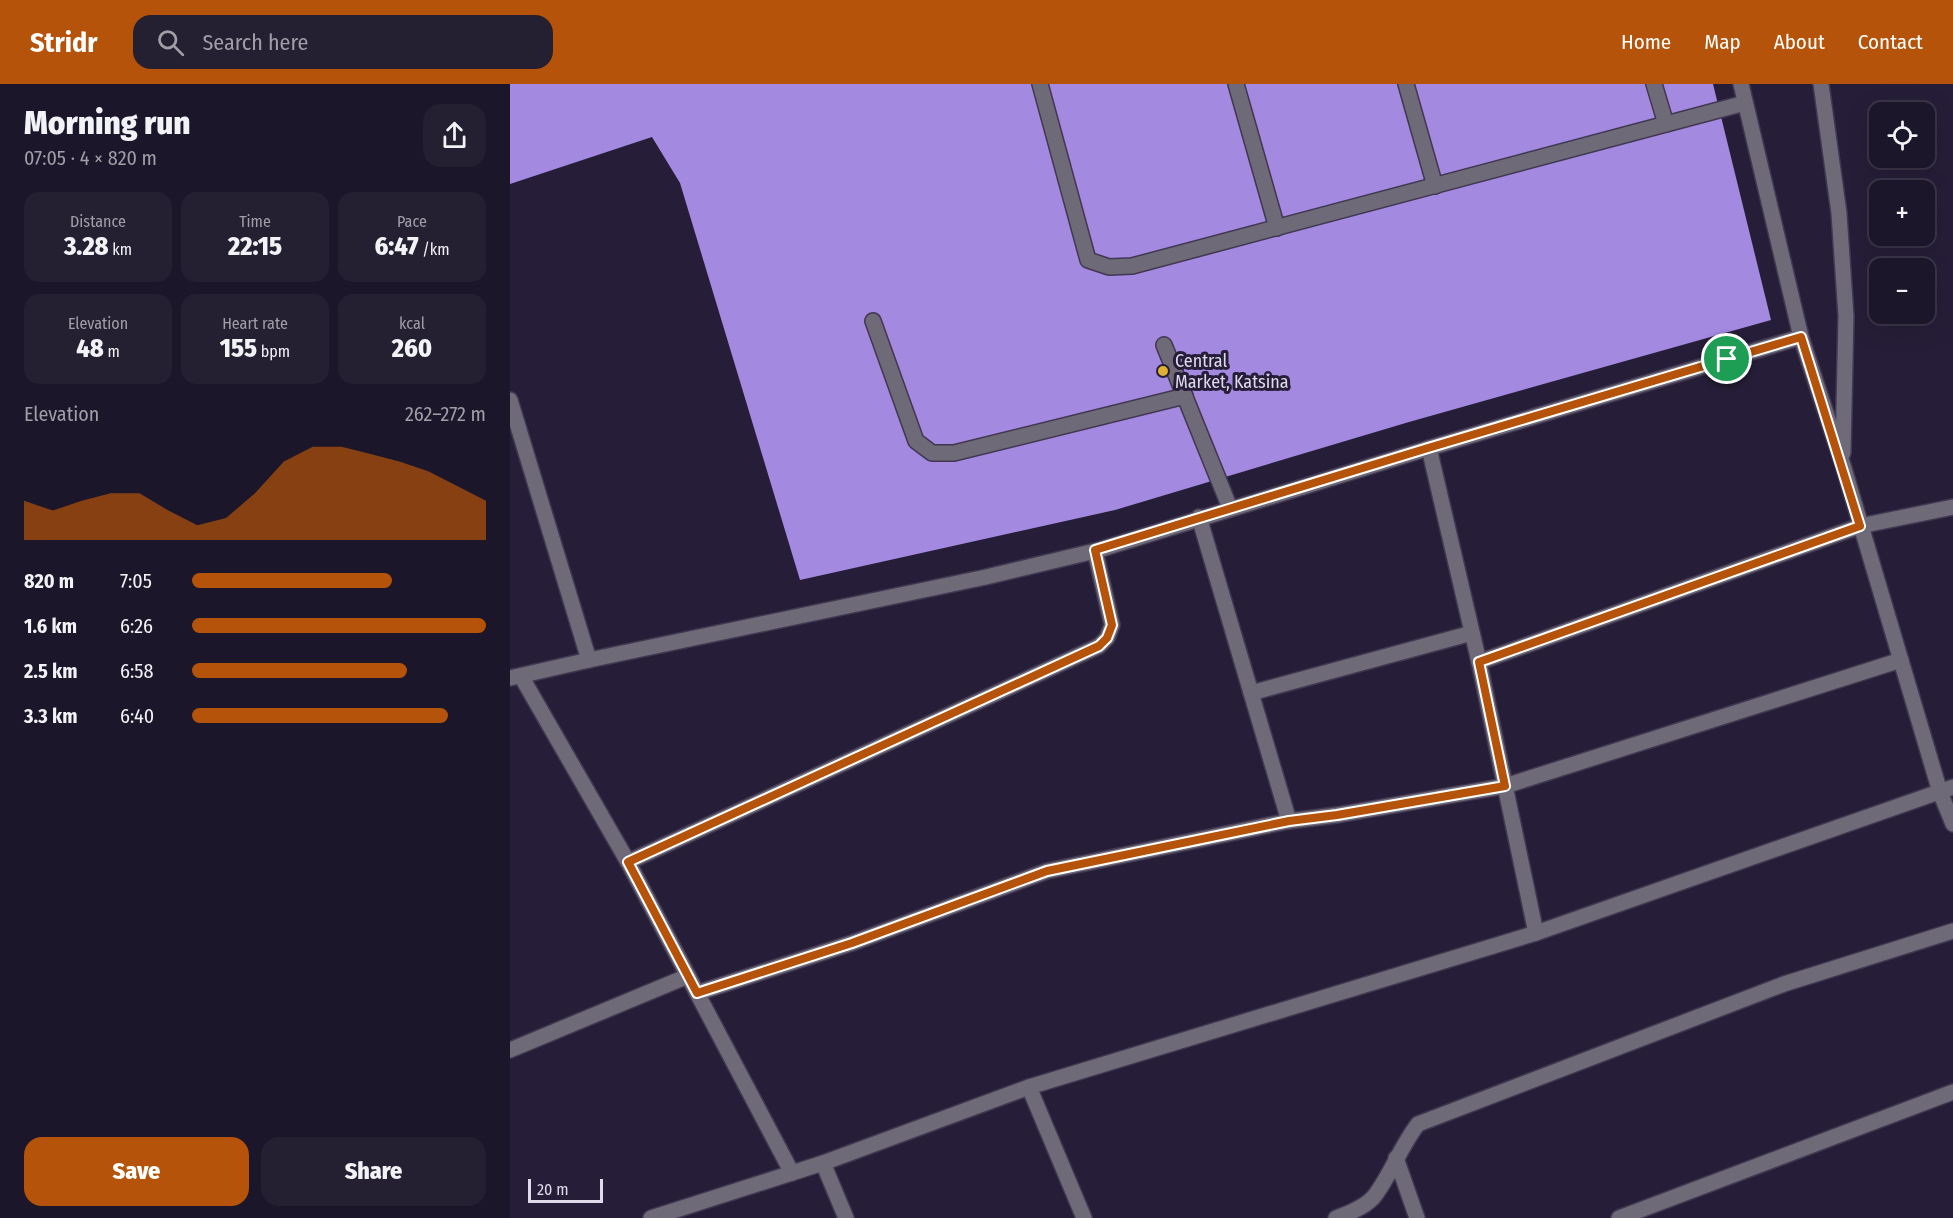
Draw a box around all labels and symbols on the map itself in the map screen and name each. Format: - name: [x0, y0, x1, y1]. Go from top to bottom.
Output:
- pin: [1701, 333, 1752, 384]
- place label: Central Market, Katsina: [1175, 350, 1289, 393]
- marker: Central Market, Katsina: [1156, 364, 1170, 378]
- scale bar: [528, 1176, 603, 1204]

